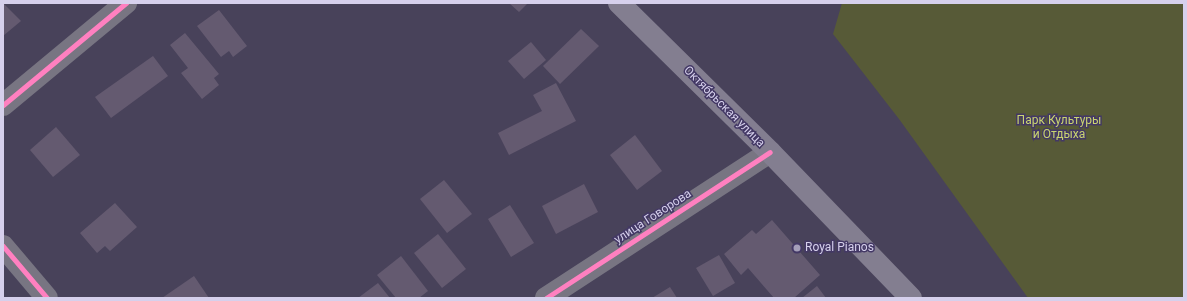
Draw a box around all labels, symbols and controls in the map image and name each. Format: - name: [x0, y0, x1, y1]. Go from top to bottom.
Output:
- street label: Октябрьская улица: [680, 63, 768, 151]
- park label: Парк Культуры и Отдыха: [1017, 114, 1101, 142]
- street label: улица Говорова: [612, 187, 694, 247]
- place label: Royal Pianos: [805, 241, 874, 255]
- marker: Royal Pianos: [792, 243, 802, 253]

